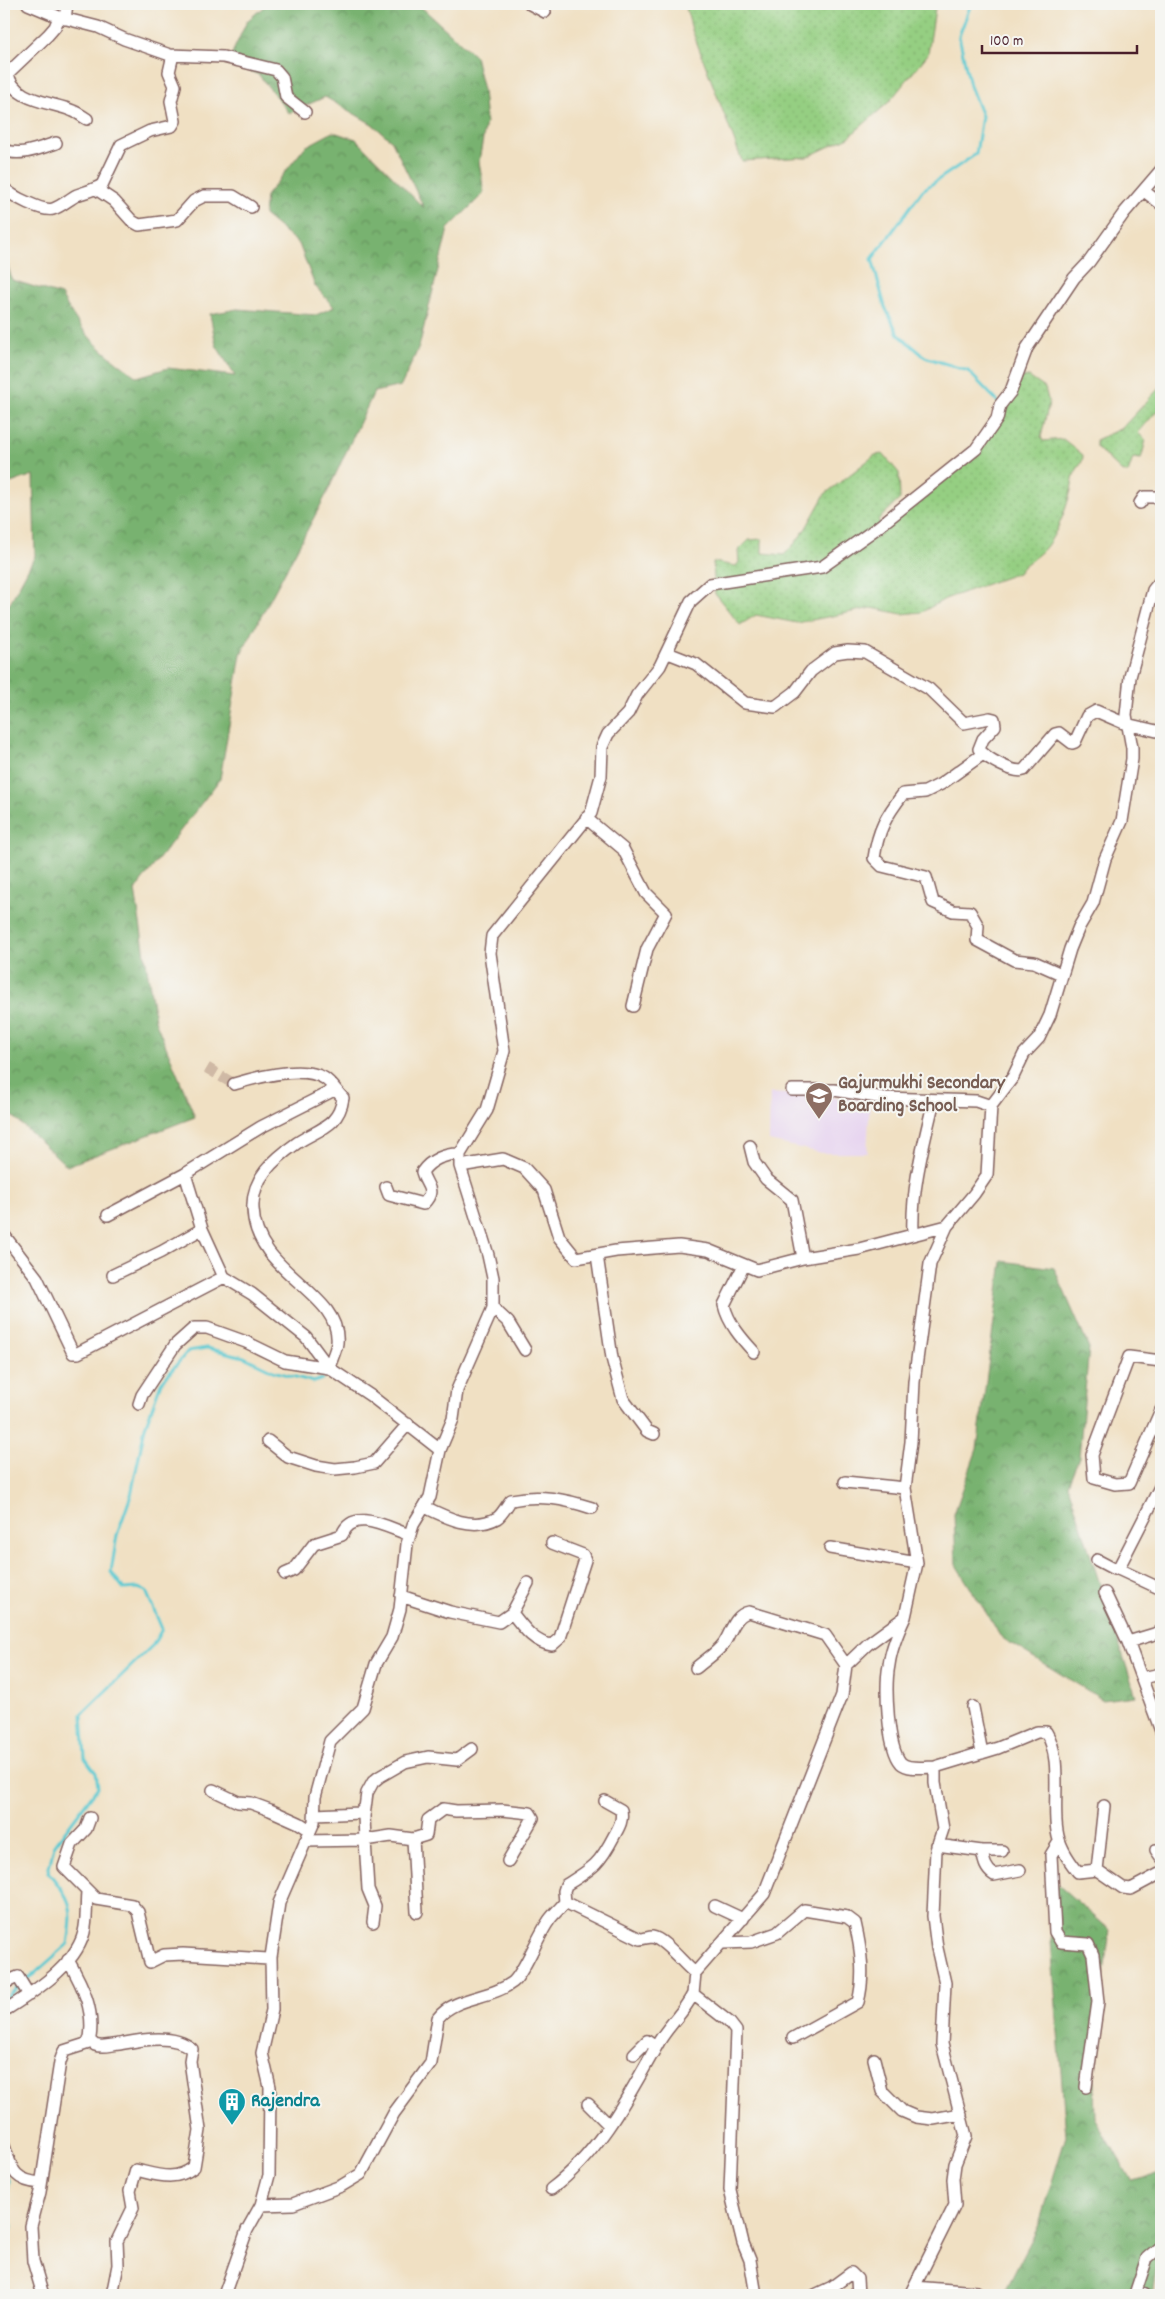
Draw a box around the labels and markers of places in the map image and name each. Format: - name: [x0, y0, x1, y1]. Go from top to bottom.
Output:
- place label: Gajurmukhi Secondary Boarding School: [838, 1070, 1006, 1121]
- school or university icon: Gajurmukhi Secondary Boarding School: [804, 1081, 834, 1120]
- building icon: Rajendra: [217, 2087, 247, 2126]
- place label: Rajendra: [251, 2088, 320, 2116]

